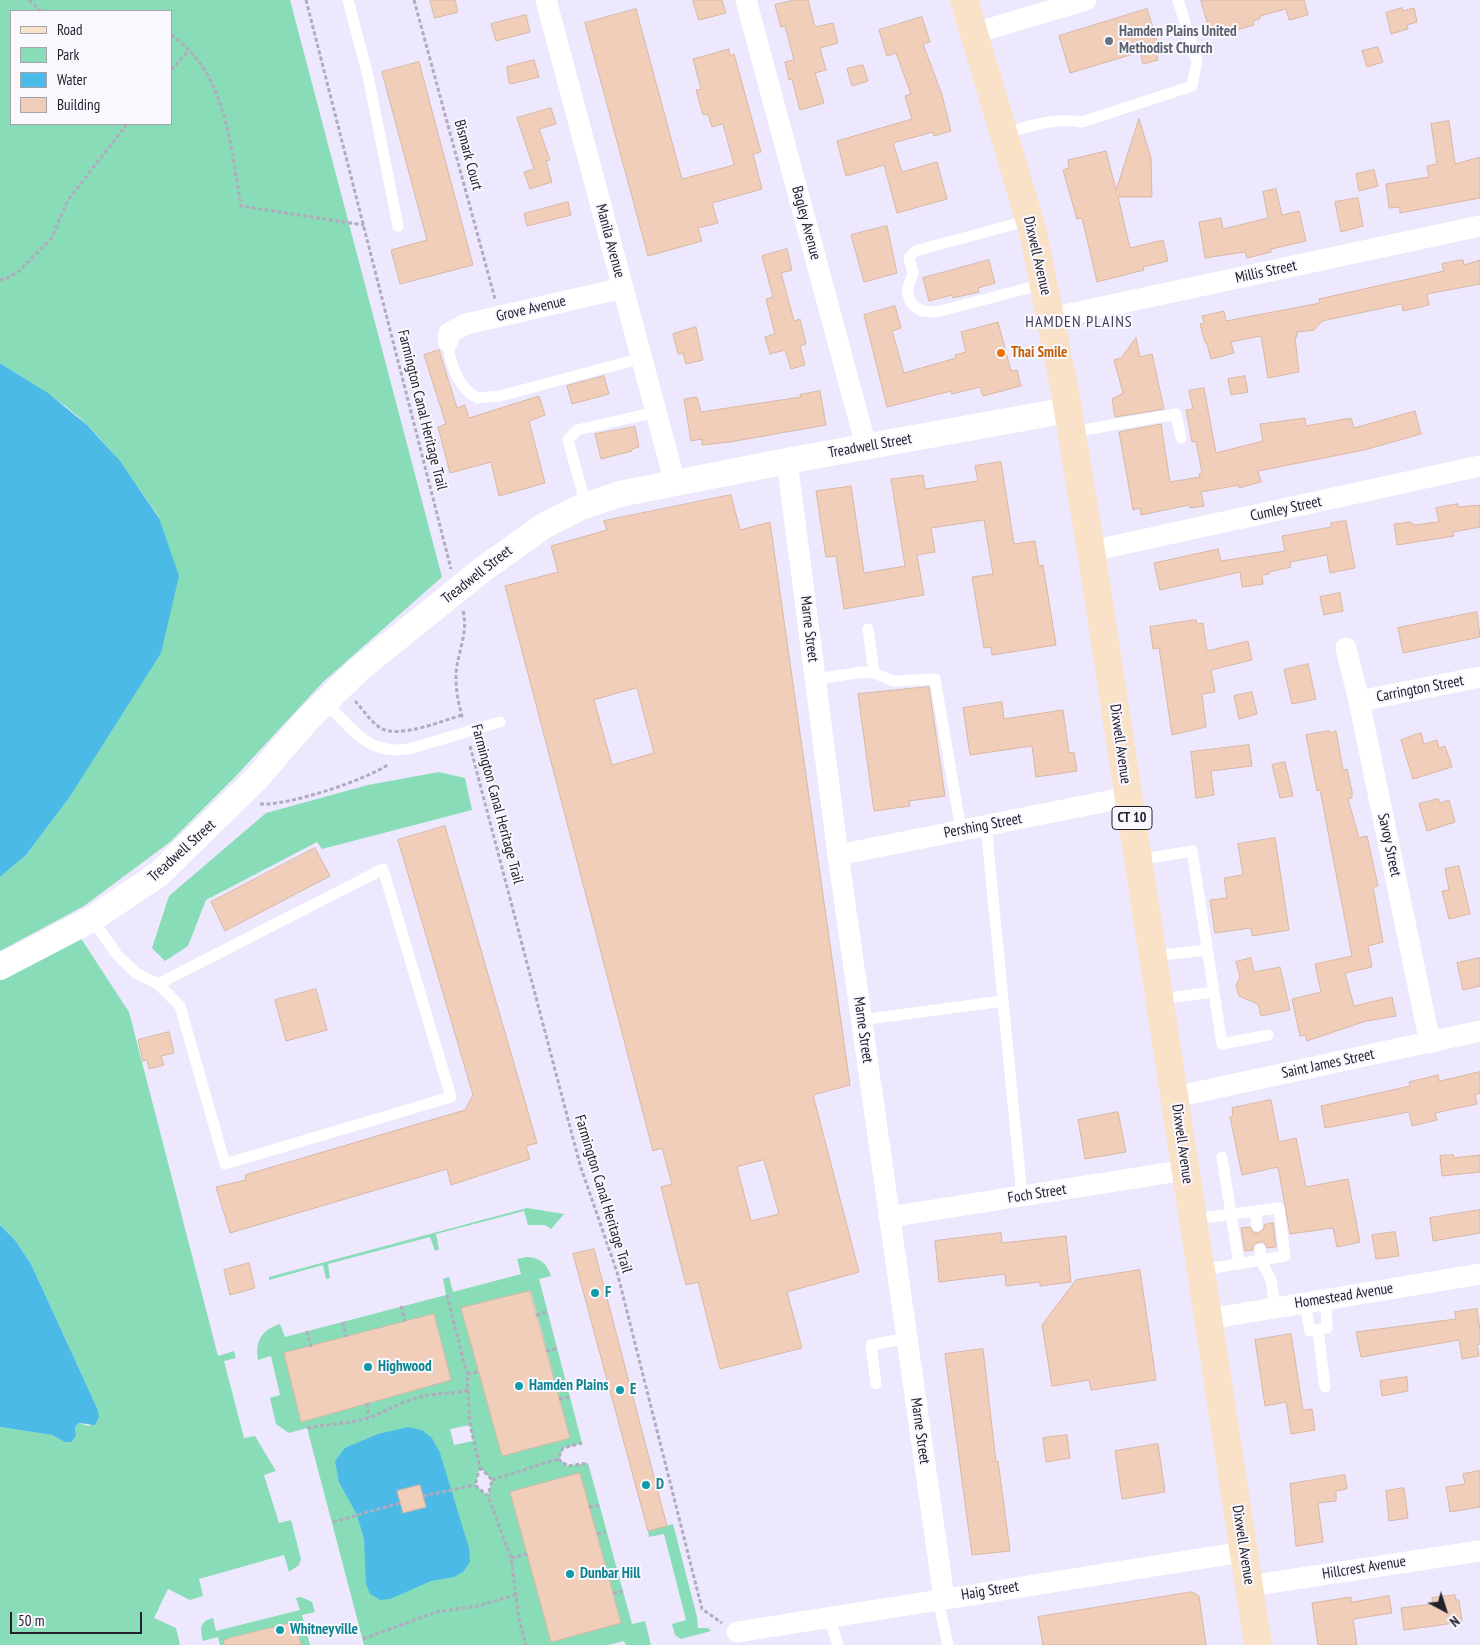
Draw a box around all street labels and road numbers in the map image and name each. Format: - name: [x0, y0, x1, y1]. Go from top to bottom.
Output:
- street label: Bismark Court: [450, 118, 486, 192]
- street label: Bagley Avenue: [788, 184, 824, 262]
- street label: Manila Avenue: [591, 202, 629, 280]
- street label: Dixwell Avenue: [1019, 215, 1055, 297]
- street label: Millis Street: [1234, 257, 1298, 287]
- street label: Grove Avenue: [494, 292, 568, 326]
- street label: Farmington Canal Heritage Trail: [393, 328, 451, 492]
- street label: Treadwell Street: [827, 430, 913, 462]
- street label: Cumley Street: [1249, 493, 1323, 525]
- street label: Treadwell Street: [438, 542, 516, 608]
- street label: Marne Street: [796, 595, 822, 663]
- street label: Carrington Street: [1375, 672, 1465, 706]
- street label: Dixwell Avenue: [1105, 703, 1135, 785]
- street label: Farmington Canal Heritage Trail: [467, 722, 527, 886]
- road number: CT 10: [1112, 806, 1152, 830]
- street label: Pershing Street: [943, 810, 1023, 842]
- street label: Savoy Street: [1373, 812, 1405, 878]
- street label: Treadwell Street: [145, 816, 219, 886]
- street label: Marne Street: [849, 996, 877, 1064]
- street label: Saint James Street: [1280, 1045, 1376, 1083]
- street label: Dixwell Avenue: [1167, 1103, 1197, 1185]
- street label: Farmington Canal Heritage Trail: [570, 1113, 636, 1275]
- street label: Foch Street: [1007, 1181, 1067, 1207]
- street label: Homestead Avenue: [1294, 1279, 1394, 1313]
- street label: Marne Street: [906, 1397, 934, 1465]
- street label: Dixwell Avenue: [1228, 1504, 1258, 1586]
- street label: Hillcrest Avenue: [1321, 1553, 1407, 1583]
- street label: Haig Street: [960, 1578, 1020, 1604]

